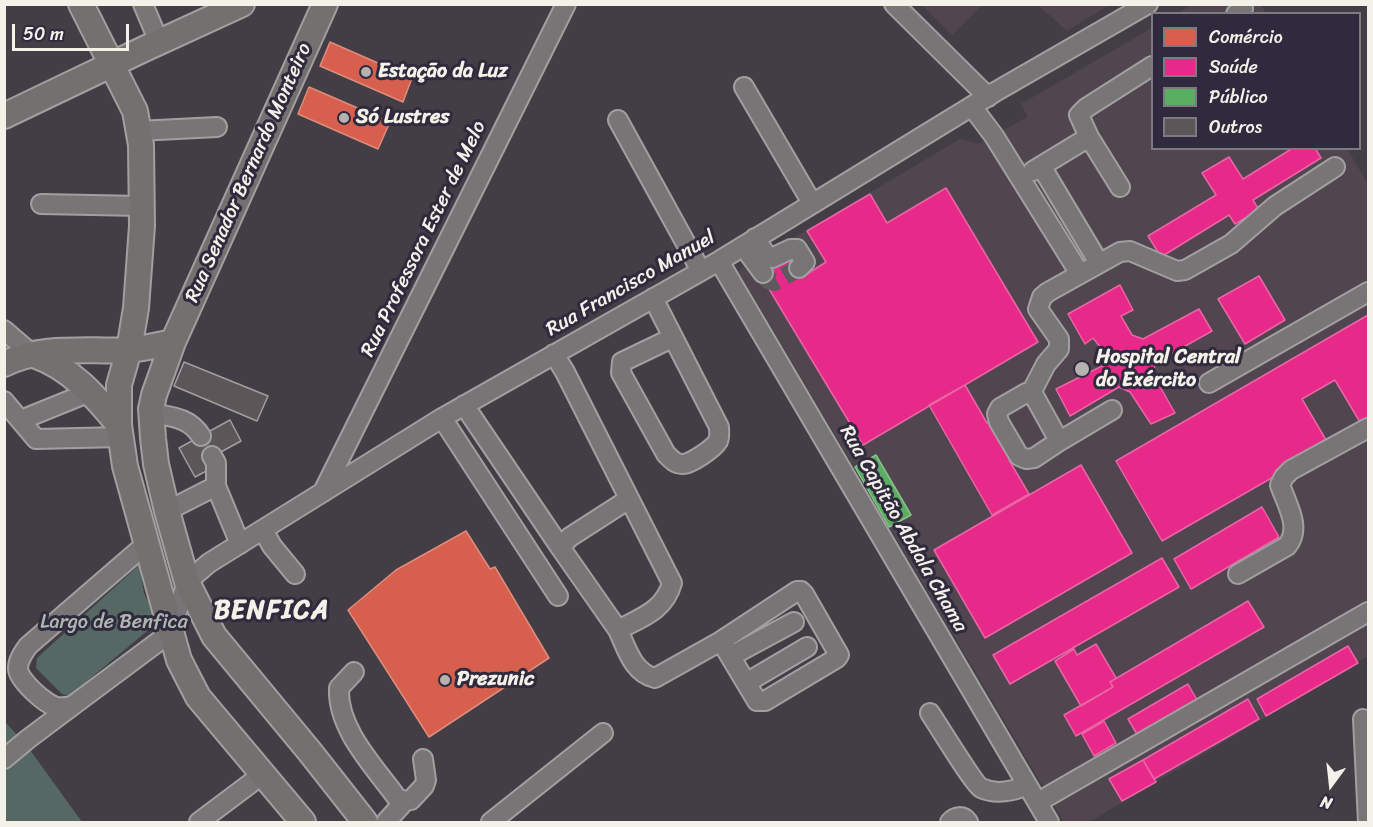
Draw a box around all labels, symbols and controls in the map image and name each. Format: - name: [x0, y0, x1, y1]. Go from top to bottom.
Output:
- scale bar: [15, 12, 132, 50]
- legend: [1151, 12, 1361, 150]
- text: 50 m: [23, 18, 64, 50]
- text: Comércio: [1209, 21, 1283, 53]
- street label: Rua Senador Bernardo Monteiro: [181, 40, 317, 306]
- text: Saúde: [1209, 51, 1258, 83]
- place label: Estação da Luz: [378, 60, 508, 84]
- marker: Estação da Luz: [359, 65, 373, 79]
- text: Público: [1209, 81, 1268, 113]
- place label: Só Lustres: [356, 106, 449, 130]
- marker: Só Lustres: [337, 111, 351, 125]
- text: Outros: [1209, 111, 1262, 143]
- street label: Rua Professora Ester de Melo: [356, 117, 492, 361]
- street label: Rua Francisco Manuel: [542, 226, 720, 342]
- place label: Hospital Central do Exército: [1096, 346, 1241, 393]
- marker: Hospital Central do Exército: [1073, 360, 1091, 378]
- street label: Rua Capitão Abdala Chama: [834, 421, 972, 637]
- district label: BENFICA: [215, 595, 329, 627]
- park label: Largo de Benfica: [40, 611, 188, 635]
- place label: Prezunic: [457, 668, 534, 692]
- marker: Prezunic: [438, 673, 452, 687]
- north arrow: [1301, 755, 1361, 815]
- text: N: [1317, 787, 1335, 818]

